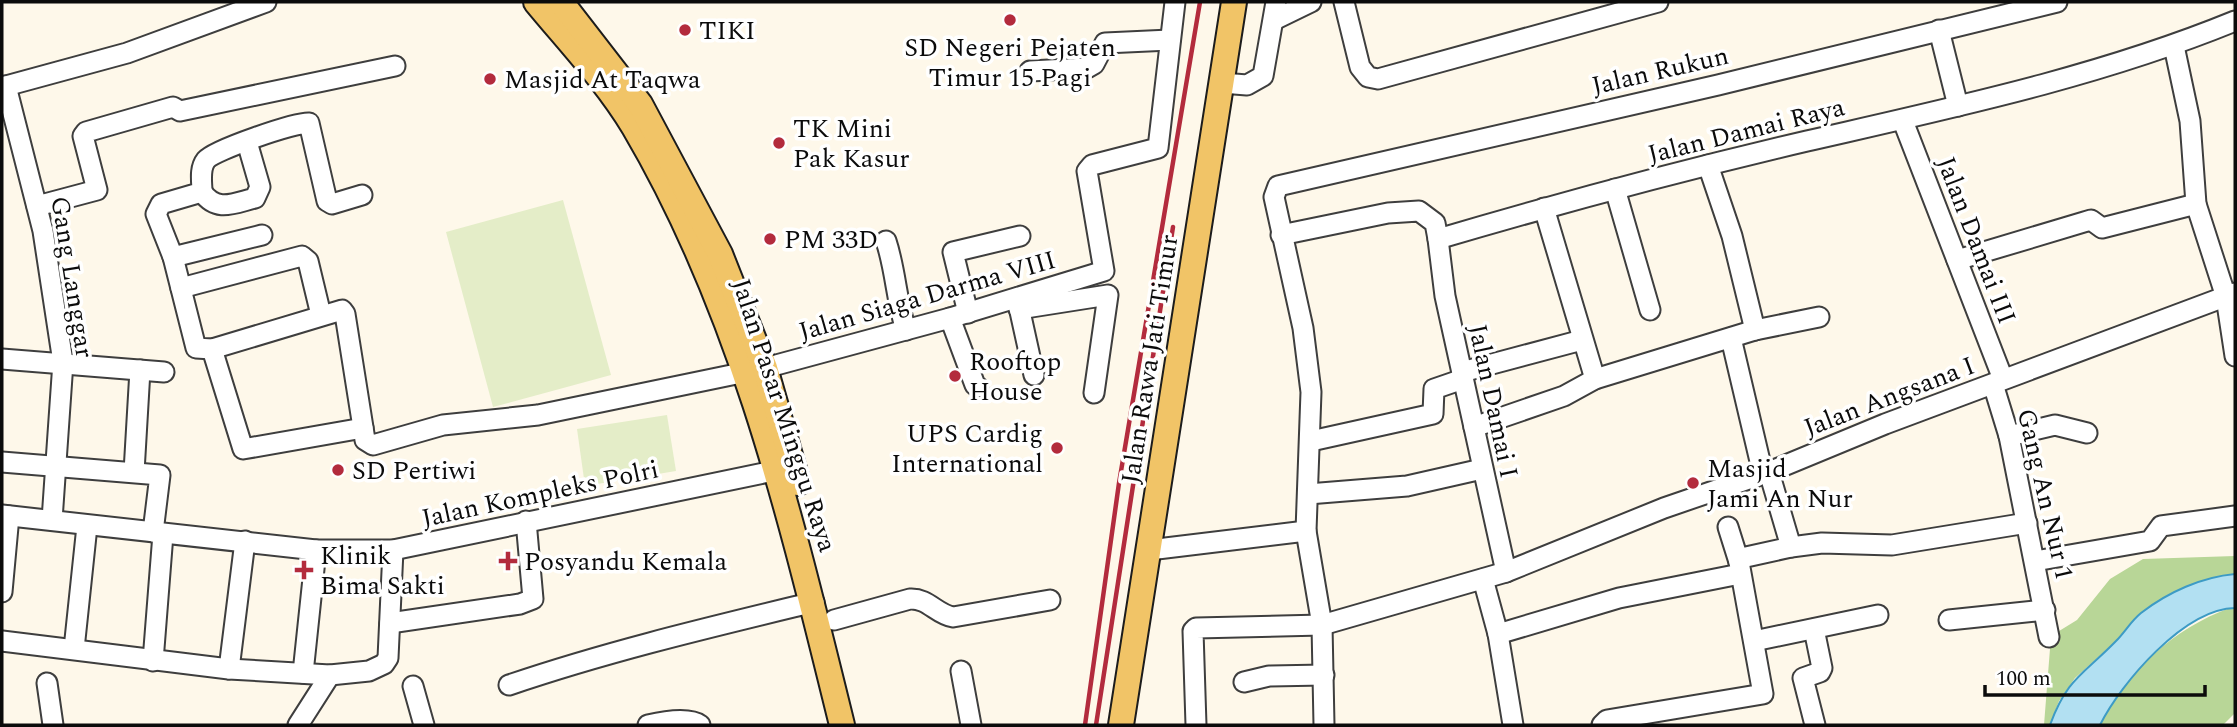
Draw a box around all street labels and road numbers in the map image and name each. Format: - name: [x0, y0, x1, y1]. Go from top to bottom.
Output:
- street label: Jalan Rukun: [1588, 36, 1733, 106]
- street label: Jalan Damai Raya: [1644, 87, 1849, 175]
- street label: Jalan Damai III: [1926, 151, 2026, 330]
- street label: Gang Langgar: [39, 193, 105, 361]
- street label: Jalan Rawa Jati Timur: [1111, 232, 1189, 487]
- street label: Jalan Siaga Darma VIII: [794, 240, 1061, 352]
- street label: Jalan Pasar Minggu Raya: [721, 273, 847, 558]
- street label: Jalan Damai I: [1457, 320, 1529, 482]
- street label: Jalan Angsana I: [1798, 346, 1981, 448]
- street label: Gang An Nur 1: [2006, 405, 2084, 584]
- street label: Jalan Kompleks Polri: [418, 449, 662, 539]

